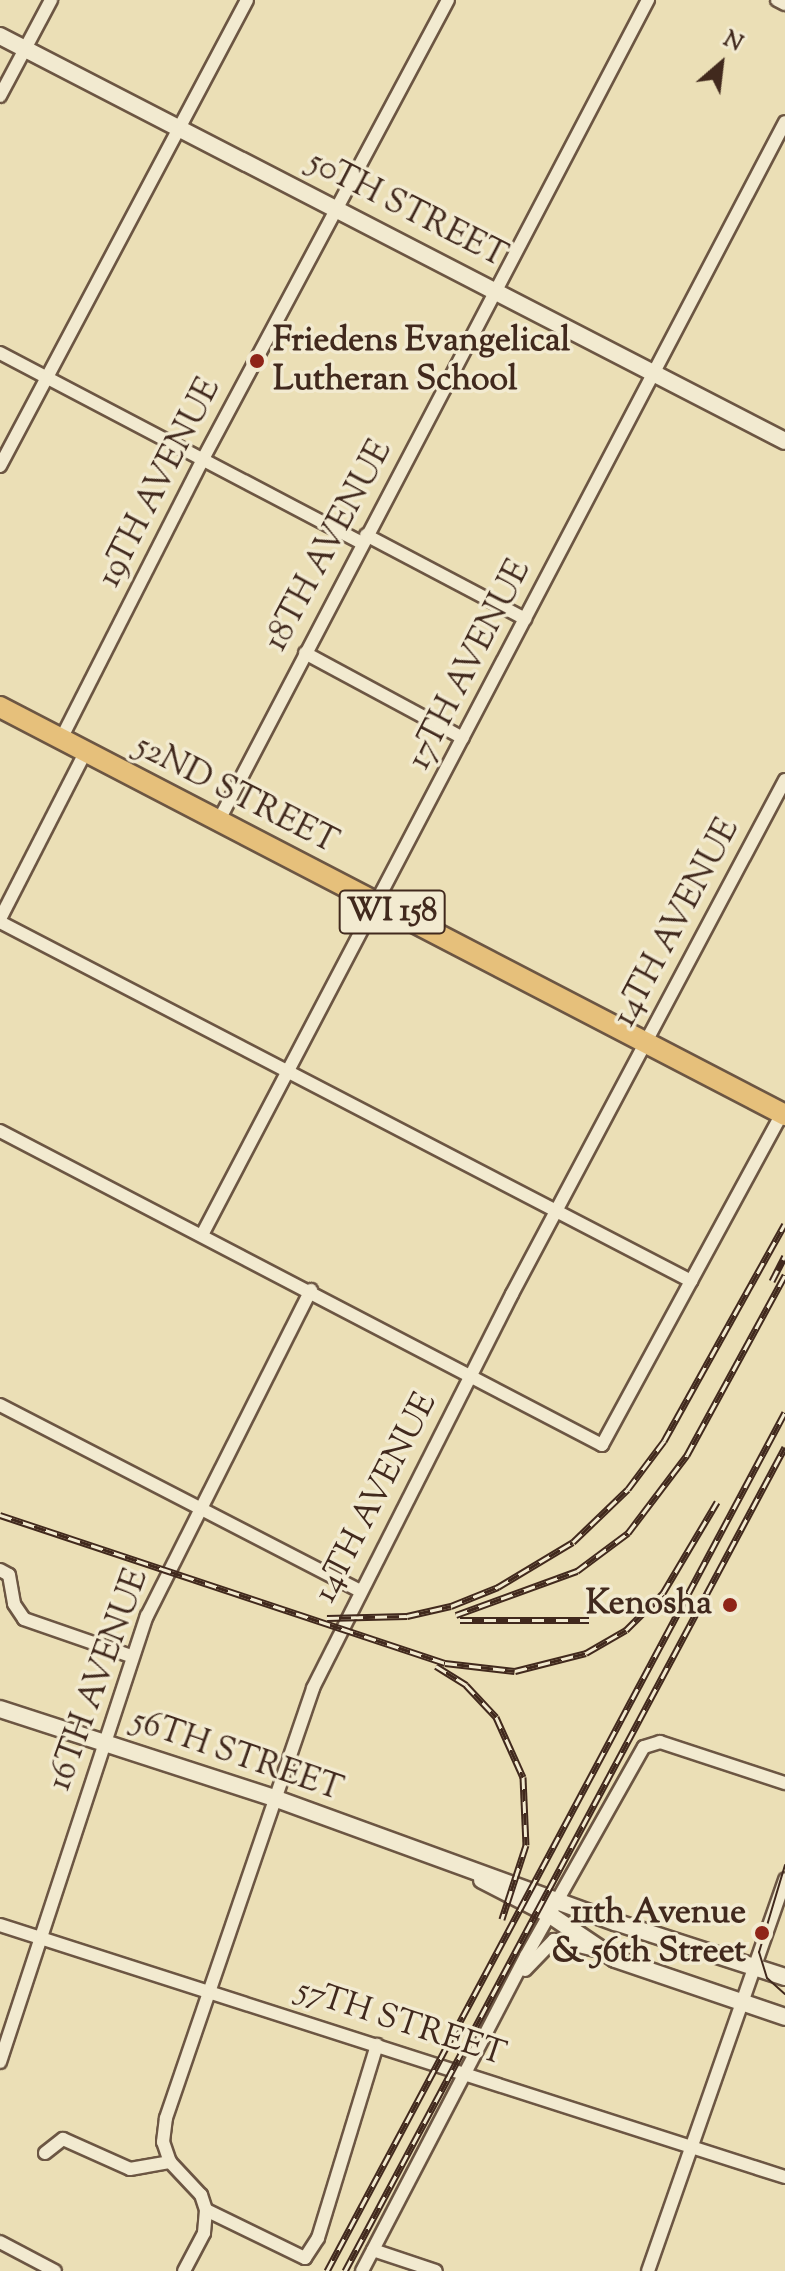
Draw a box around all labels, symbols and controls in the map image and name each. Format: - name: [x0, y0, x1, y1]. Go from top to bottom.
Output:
- north arrow: [681, 24, 761, 104]
- text: N: [717, 25, 748, 61]
- street label: 50TH STREET: [301, 142, 513, 278]
- place label: Friedens Evangelical Lutheran School: [273, 321, 570, 400]
- marker: Friedens Evangelical Lutheran School: [248, 352, 266, 370]
- street label: 19TH AVENUE: [90, 372, 230, 594]
- street label: 18TH AVENUE: [256, 434, 402, 658]
- street label: 17TH AVENUE: [400, 553, 540, 777]
- street label: 52ND STREET: [128, 726, 344, 864]
- street label: 14TH AVENUE: [605, 812, 749, 1034]
- road number: WI 158: [338, 884, 446, 940]
- street label: 14TH AVENUE: [306, 1386, 446, 1610]
- street label: 16TH AVENUE: [40, 1564, 158, 1796]
- place label: Kenosha: [586, 1585, 712, 1625]
- marker: Kenosha: [719, 1594, 741, 1616]
- street label: 56TH STREET: [126, 1701, 348, 1811]
- place label: 11th Avenue & 56th Street: [552, 1893, 746, 1972]
- marker: 11th Avenue & 56th Street: [753, 1924, 771, 1942]
- street label: 57TH STREET: [291, 1970, 511, 2076]

